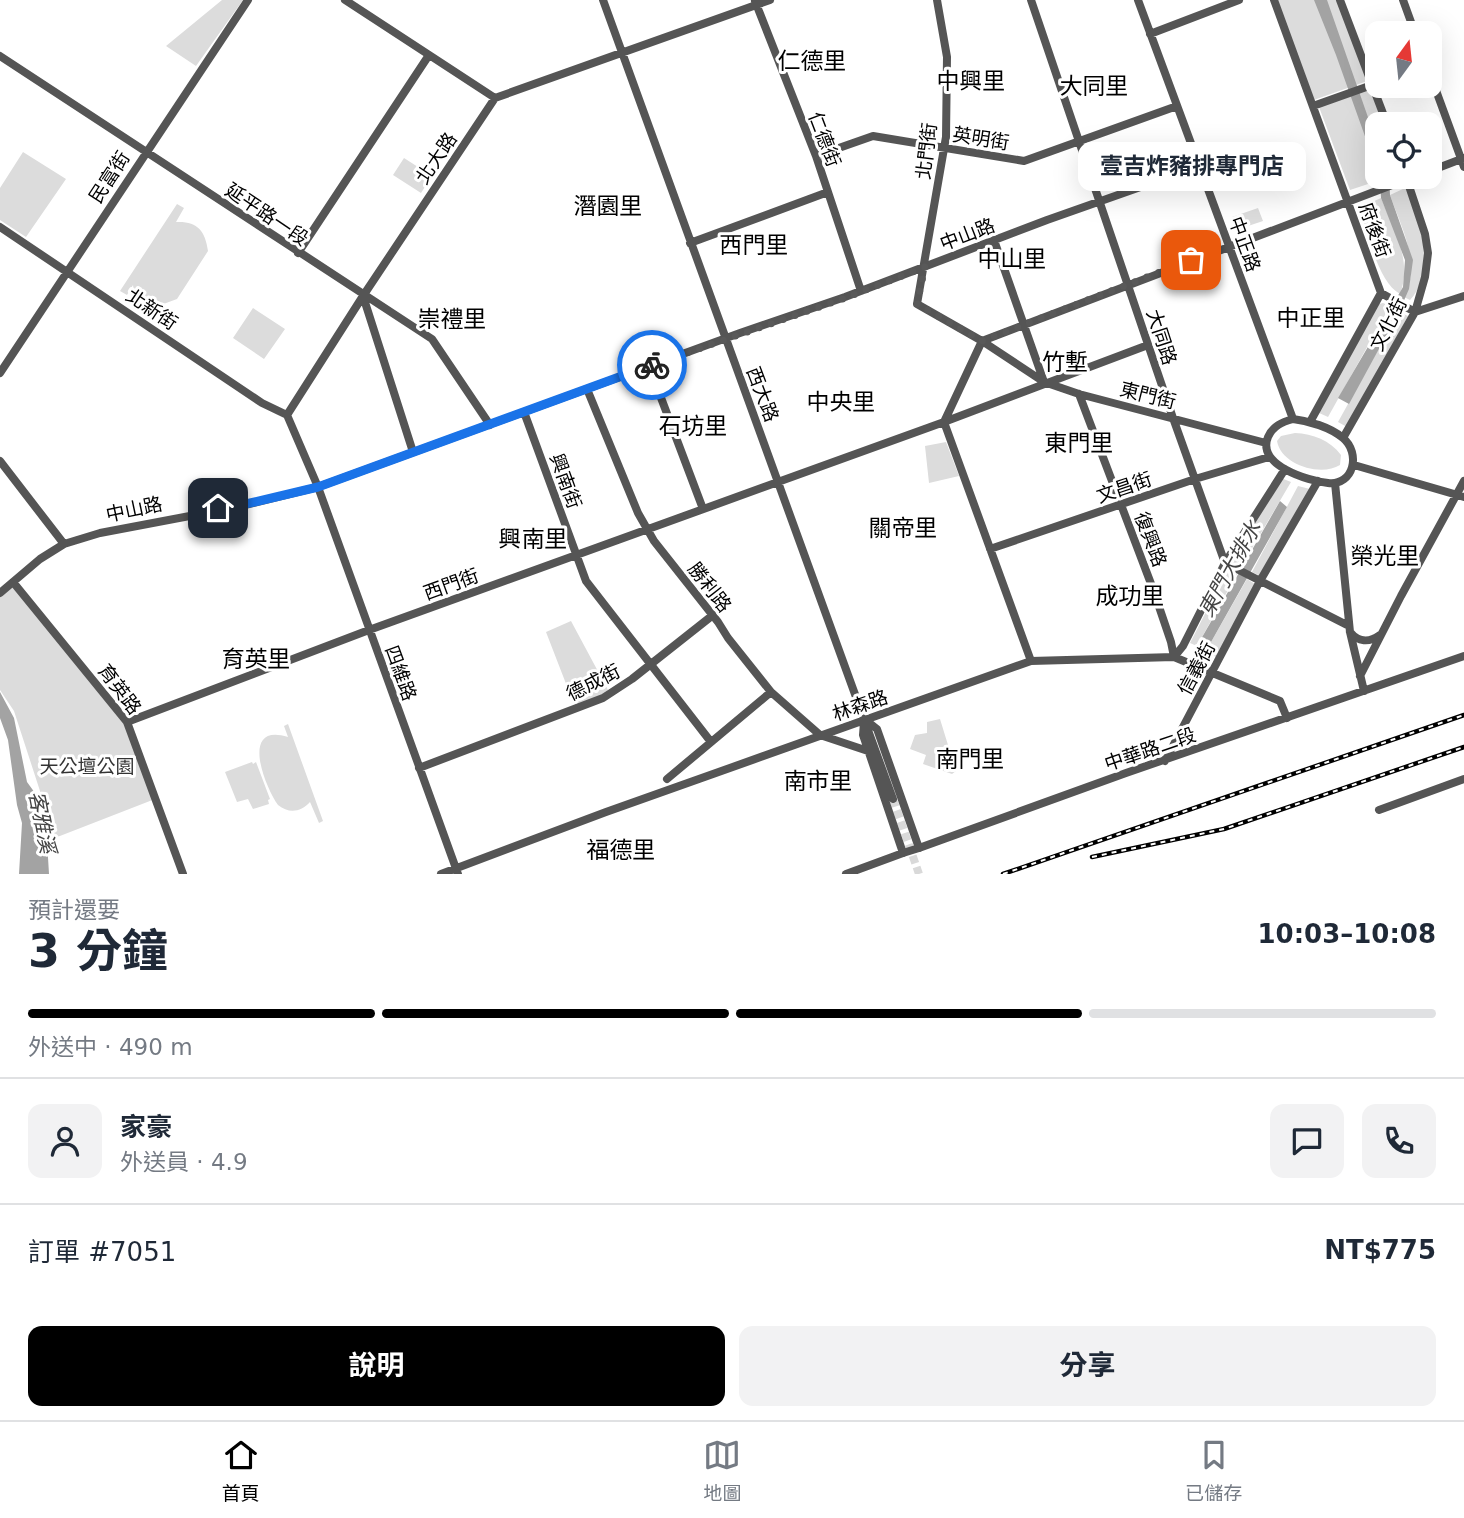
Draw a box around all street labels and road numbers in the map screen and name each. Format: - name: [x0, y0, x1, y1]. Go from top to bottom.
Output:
- street label: 仁德街: [805, 108, 845, 170]
- street label: 北門街: [912, 121, 940, 181]
- street label: 英明街: [951, 123, 1011, 153]
- street label: 北大路: [411, 128, 461, 188]
- street label: 民富街: [84, 147, 134, 207]
- street label: 延平路一段: [221, 178, 313, 250]
- street label: 府後街: [1355, 199, 1395, 261]
- street label: 中正路: [1225, 213, 1265, 275]
- street label: 中山路: [936, 214, 998, 254]
- street label: 北新街: [122, 284, 182, 334]
- street label: 文化街: [1365, 294, 1411, 354]
- street label: 大同路: [1143, 306, 1181, 368]
- street label: 西大路: [743, 363, 783, 425]
- street label: 東門街: [1118, 377, 1178, 413]
- street label: 興南街: [546, 450, 586, 512]
- street label: 文昌街: [1093, 467, 1155, 507]
- street label: 中山路: [104, 492, 164, 526]
- street label: 復興路: [1131, 508, 1171, 570]
- street label: 勝利路: [684, 558, 736, 616]
- street label: 西門街: [420, 564, 482, 604]
- street label: 信義街: [1173, 638, 1219, 698]
- street label: 四維路: [381, 642, 421, 704]
- street label: 德成街: [563, 659, 623, 705]
- street label: 育英路: [94, 660, 146, 718]
- street label: 林森路: [829, 685, 891, 725]
- street label: 中華路二段: [1101, 723, 1199, 775]

